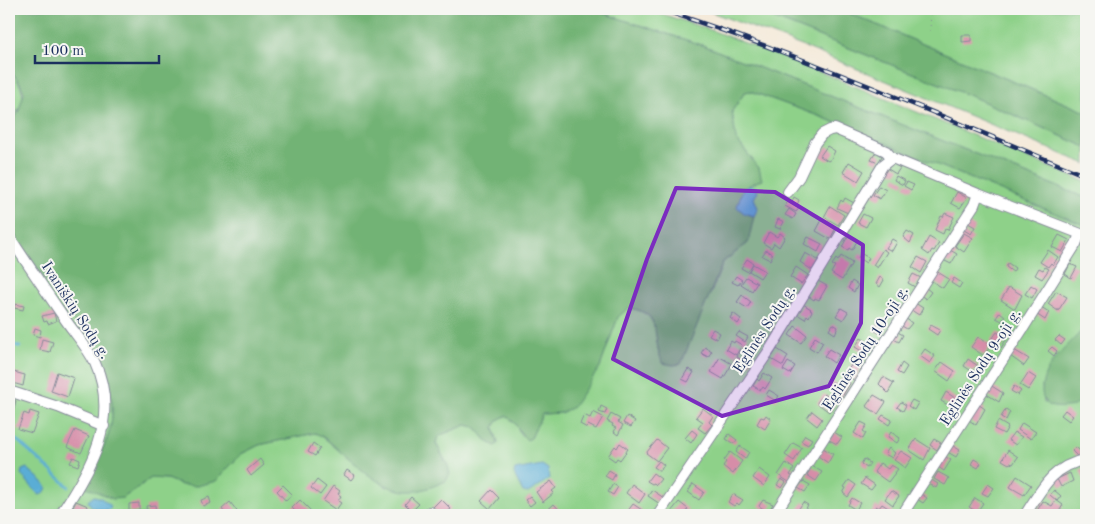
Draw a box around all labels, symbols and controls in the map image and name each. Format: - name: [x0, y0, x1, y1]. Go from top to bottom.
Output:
- scale bar: [35, 32, 159, 64]
- text: 100 m: [42, 44, 84, 59]
- street label: Ivaniškių Sodų g.: [38, 260, 112, 362]
- street label: Eglinės Sodų g.: [731, 283, 799, 376]
- street label: Eglinės Sodų 10-oji g.: [821, 284, 912, 414]
- street label: Eglinės Sodų 9-oji g.: [938, 307, 1025, 429]

